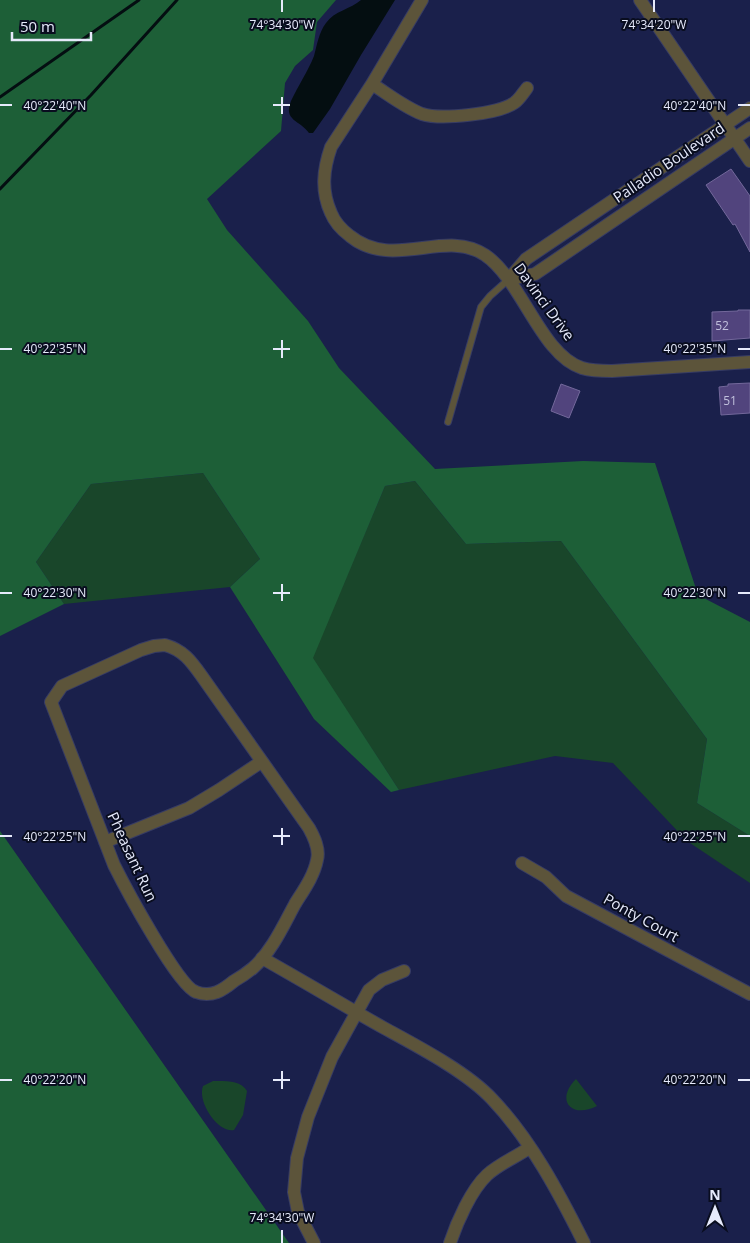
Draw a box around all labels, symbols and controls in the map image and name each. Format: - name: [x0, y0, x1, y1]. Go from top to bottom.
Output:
- scale bar: [12, 10, 91, 42]
- text: 50 m: [20, 16, 55, 36]
- text: 74°34'30"W: [250, 16, 314, 33]
- text: 74°34'20"W: [622, 16, 686, 33]
- text: 40°22'40"N: [24, 97, 86, 114]
- text: 40°22'40"N: [664, 97, 726, 114]
- street label: Palladio Boulevard: [609, 117, 728, 207]
- street label: Davinci Drive: [510, 259, 580, 344]
- house number: 52: [715, 317, 729, 334]
- text: 40°22'35"N: [24, 340, 86, 357]
- text: 40°22'35"N: [664, 340, 726, 357]
- house number: 51: [723, 392, 737, 409]
- text: 40°22'30"N: [24, 584, 86, 601]
- text: 40°22'30"N: [664, 584, 726, 601]
- street label: Pheasant Run: [103, 809, 162, 905]
- text: 40°22'25"N: [24, 828, 86, 845]
- text: 40°22'25"N: [664, 828, 726, 845]
- street label: Ponty Court: [600, 888, 683, 946]
- text: 40°22'20"N: [24, 1071, 86, 1088]
- text: 40°22'20"N: [664, 1071, 726, 1088]
- north arrow: [690, 1183, 740, 1233]
- text: N: [709, 1185, 721, 1204]
- text: 74°34'30"W: [250, 1209, 314, 1226]

